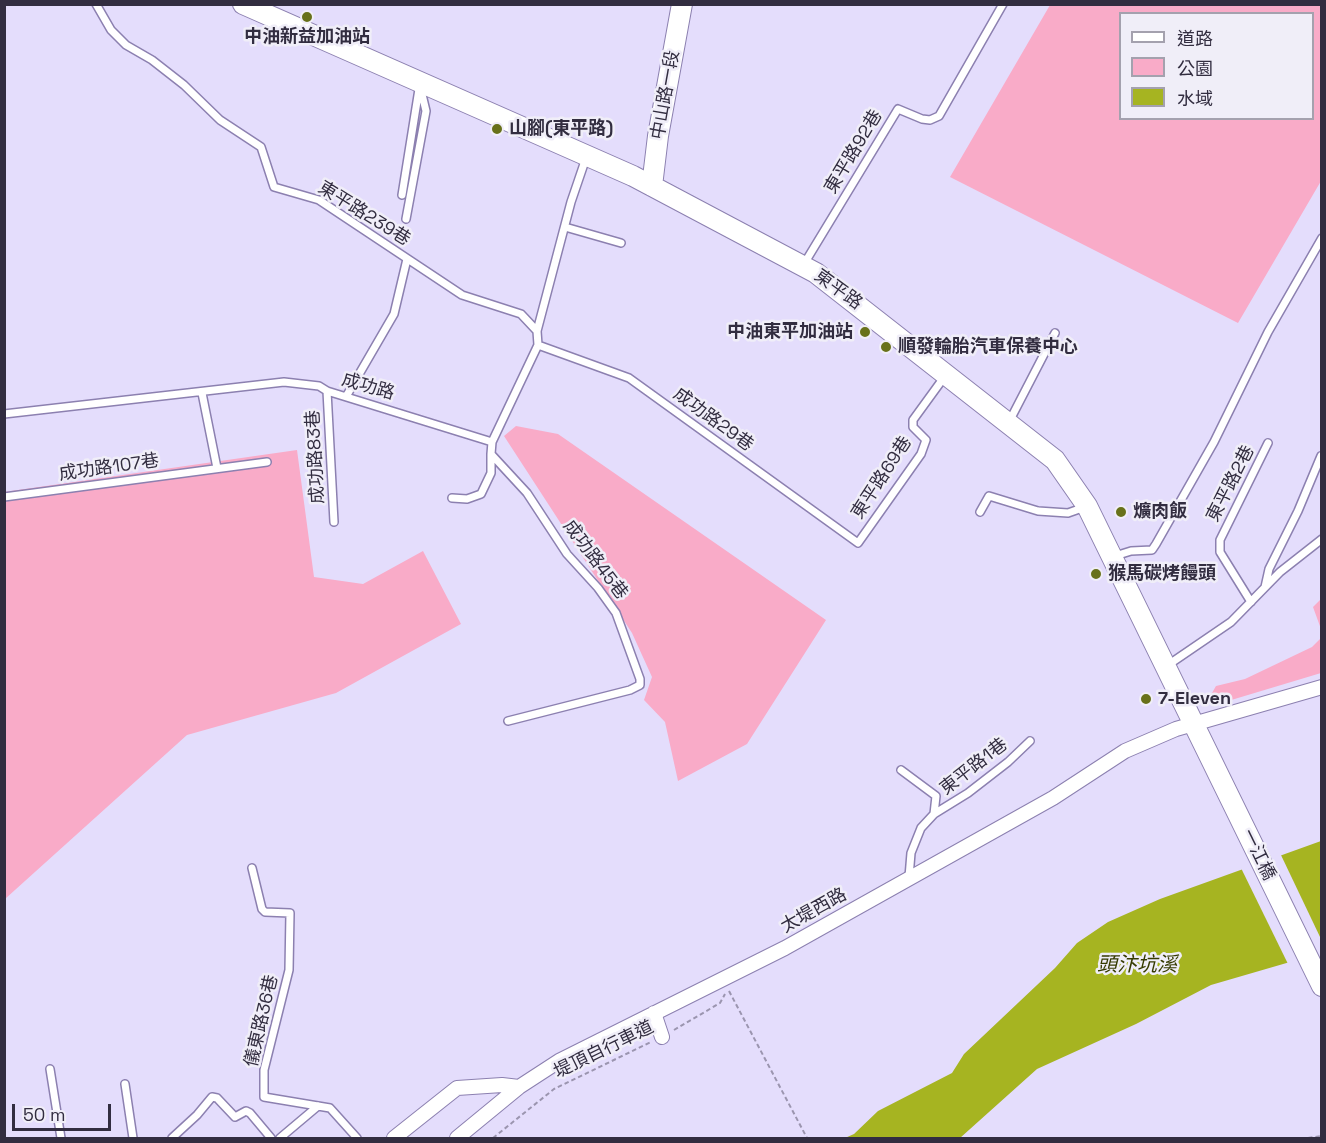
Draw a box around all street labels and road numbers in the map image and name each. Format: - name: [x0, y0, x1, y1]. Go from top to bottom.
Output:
- street label: 中山路一段: [648, 49, 684, 141]
- street label: 東平路92巷: [821, 106, 887, 198]
- street label: 東平路239巷: [314, 177, 414, 251]
- street label: 東平路: [810, 265, 866, 315]
- street label: 成功路: [339, 369, 397, 405]
- street label: 成功路29巷: [669, 384, 757, 456]
- street label: 成功路83巷: [303, 409, 329, 505]
- street label: 東平路69巷: [847, 433, 917, 523]
- street label: 東平路2巷: [1203, 442, 1259, 526]
- street label: 成功路107巷: [58, 450, 160, 486]
- street label: 成功路45巷: [558, 516, 632, 604]
- street label: 東平路1巷: [936, 734, 1012, 800]
- street label: 一江橋: [1236, 826, 1280, 884]
- street label: 太堤西路: [777, 884, 851, 938]
- street label: 儀東路36巷: [241, 973, 283, 1069]
- street label: 堤頂自行車道: [551, 1017, 657, 1083]

